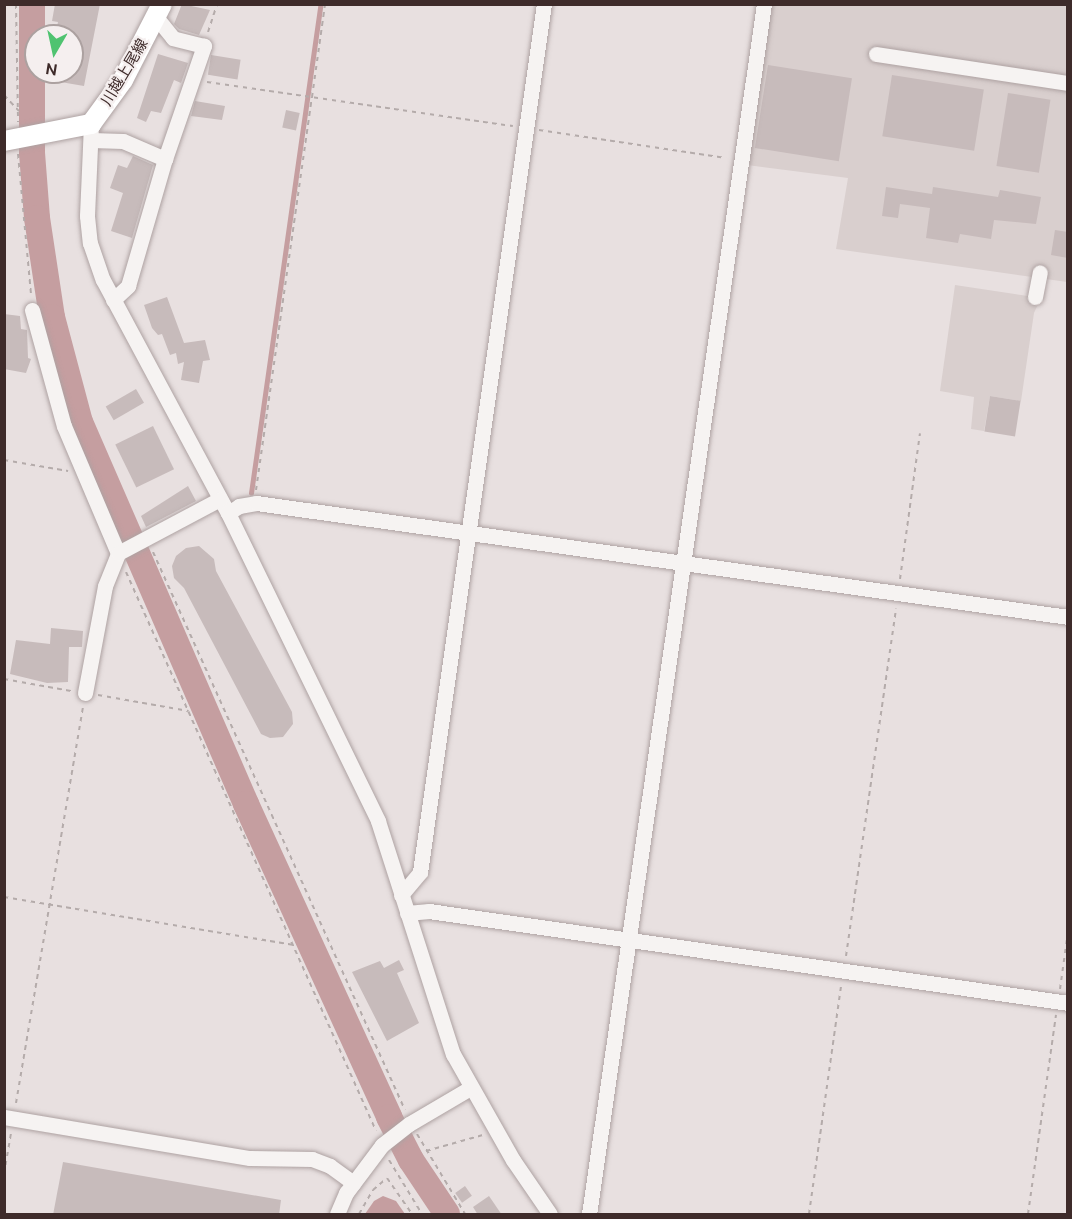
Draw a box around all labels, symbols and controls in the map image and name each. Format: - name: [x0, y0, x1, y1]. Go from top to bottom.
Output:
- north arrow: [24, 24, 84, 84]
- street label: 川越上尾線: [97, 35, 151, 109]
- text: N: [44, 60, 59, 80]

